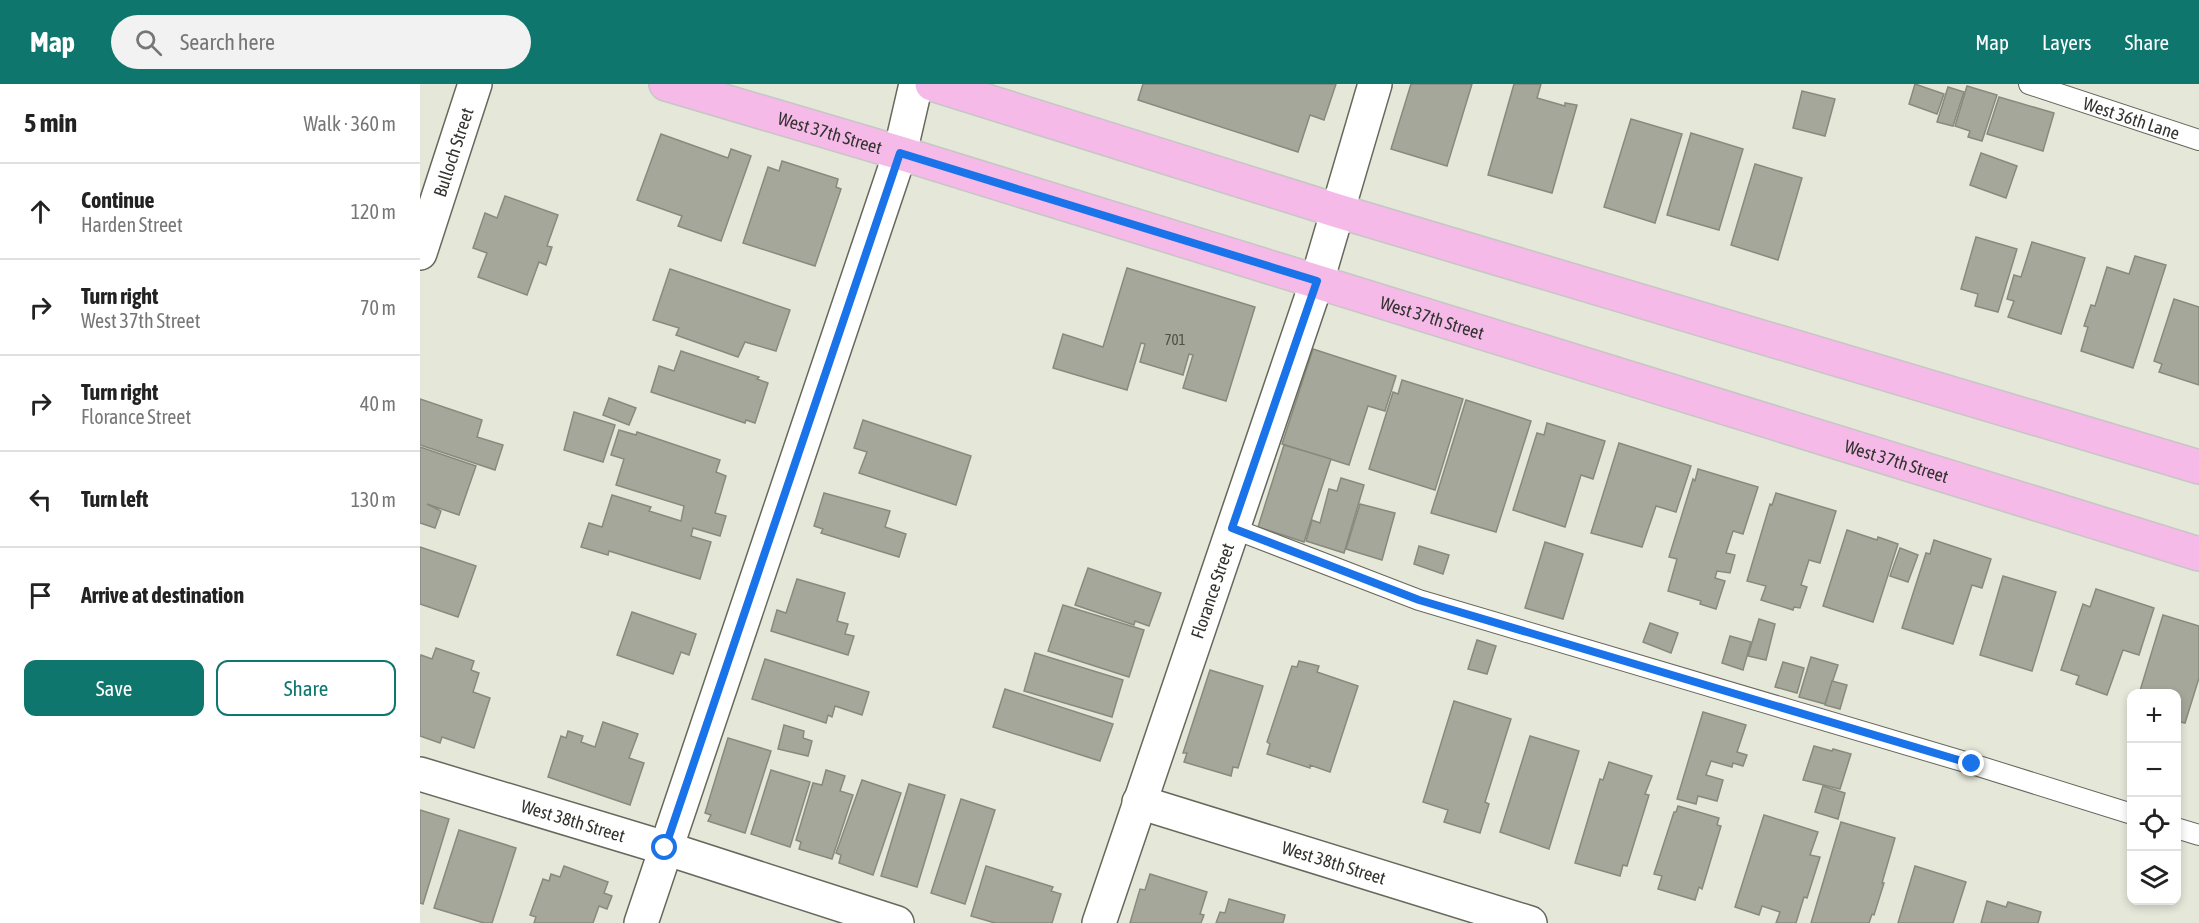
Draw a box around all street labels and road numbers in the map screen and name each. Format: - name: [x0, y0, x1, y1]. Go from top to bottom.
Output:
- street label: West 36th Lane: [2081, 92, 2183, 143]
- street label: Bulloch Street: [429, 105, 477, 199]
- street label: West 37th Street: [775, 107, 885, 158]
- street label: West 37th Street: [1378, 291, 1487, 343]
- street label: West 37th Street: [1842, 435, 1951, 487]
- street label: Florance Street: [1186, 540, 1238, 641]
- street label: West 38th Street: [519, 795, 628, 846]
- street label: West 38th Street: [1279, 836, 1388, 888]

